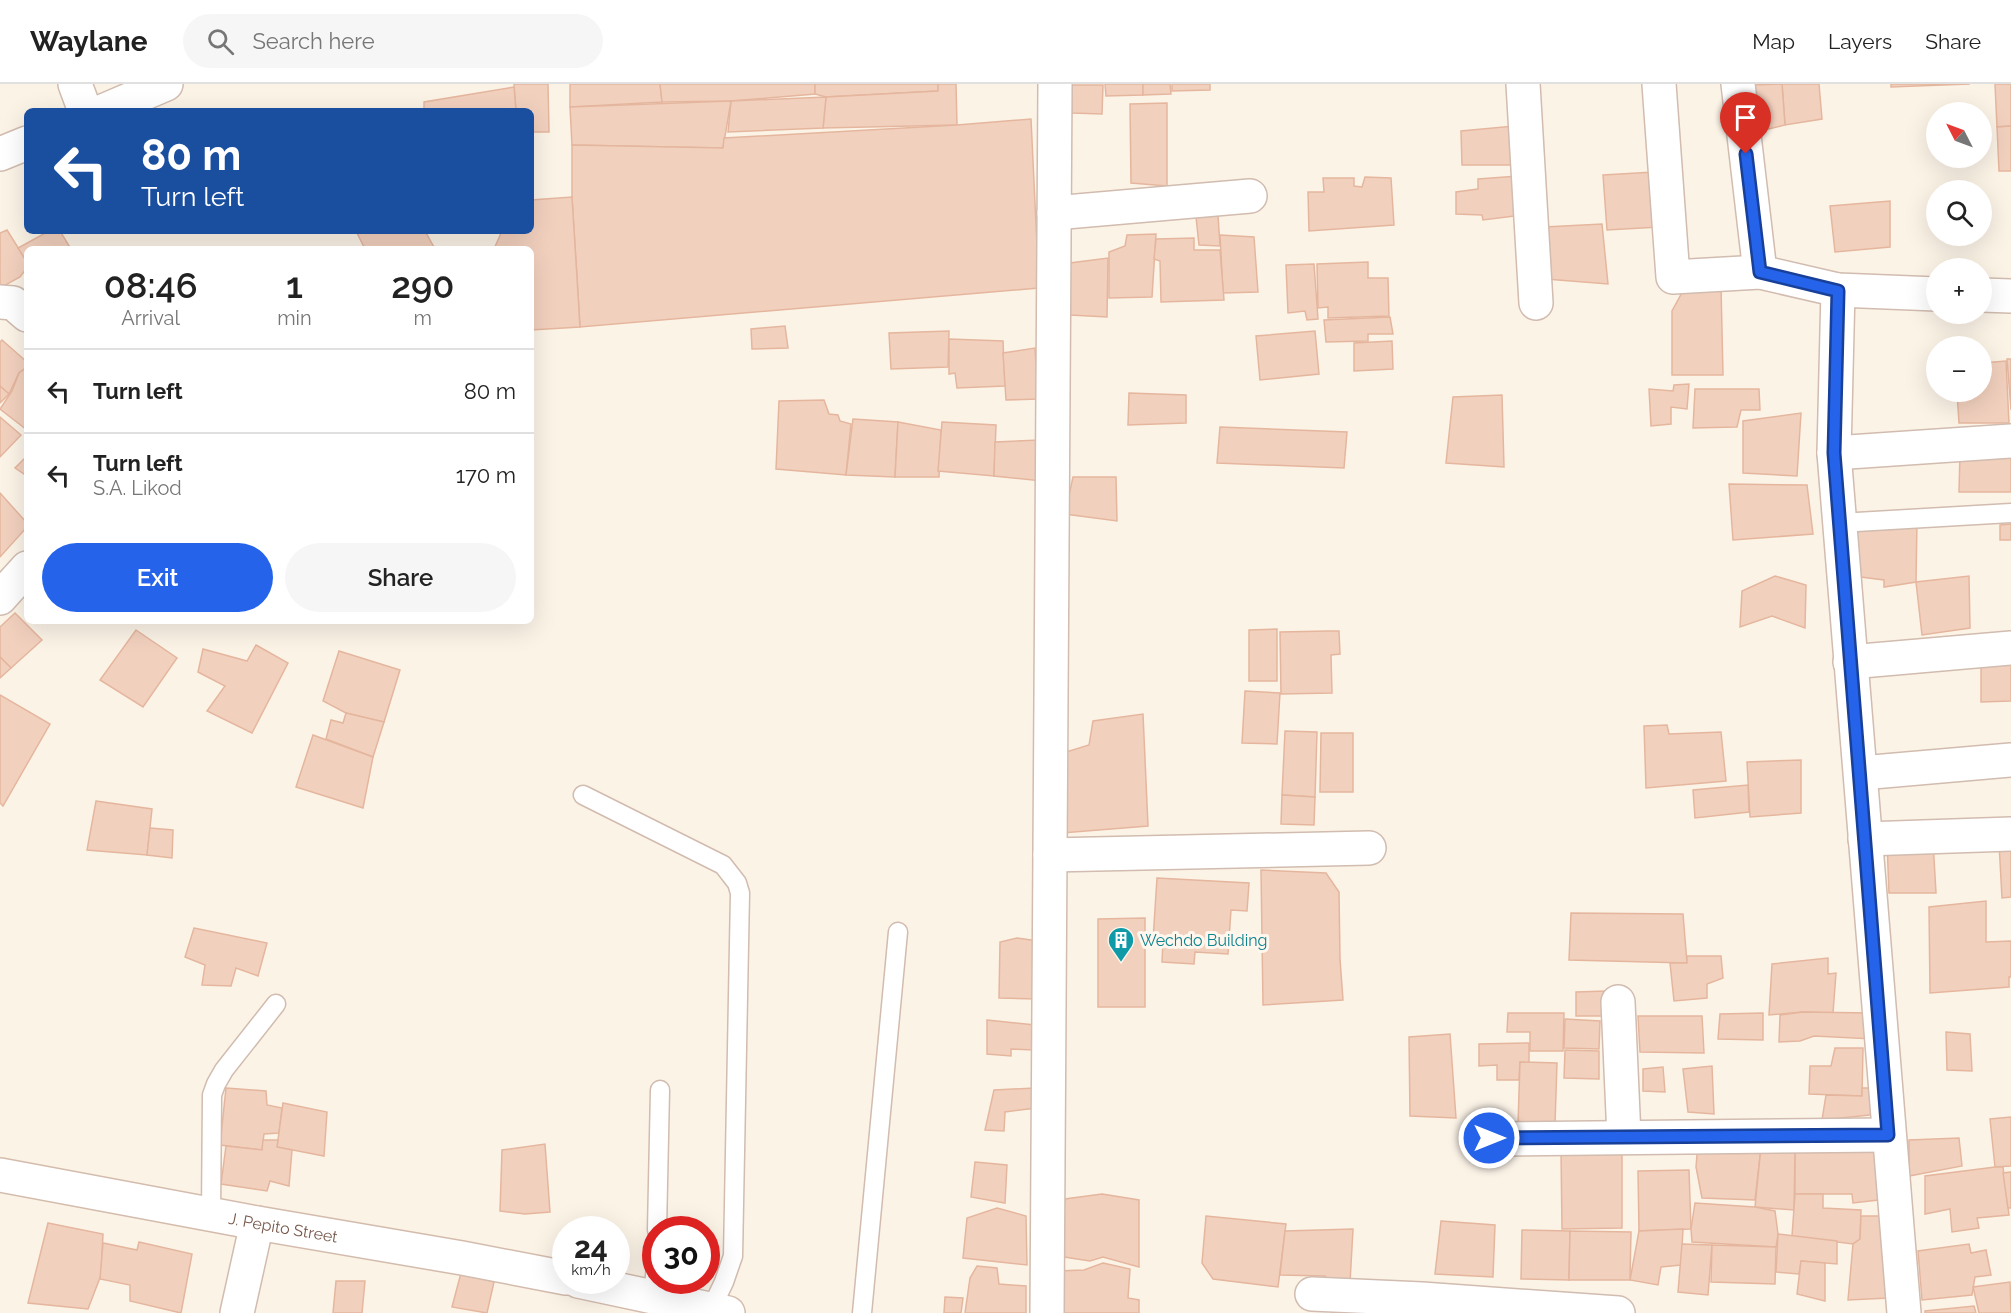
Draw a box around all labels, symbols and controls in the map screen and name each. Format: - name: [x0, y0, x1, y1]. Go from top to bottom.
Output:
- search box: [183, 14, 603, 68]
- text: Waylane: [30, 25, 147, 58]
- icon: search: [204, 25, 237, 58]
- text: Search here: [252, 28, 375, 54]
- text: Map: [1752, 29, 1795, 54]
- text: Layers: [1828, 29, 1892, 54]
- text: Share: [1925, 29, 1981, 54]
- pin: [1720, 92, 1771, 154]
- icon: arrive: [1729, 101, 1762, 134]
- north arrow: [1926, 102, 1992, 168]
- map controls: [1926, 102, 1992, 402]
- text: 80 m: [141, 131, 241, 180]
- icon: left: [42, 132, 120, 210]
- button: search: [1926, 180, 1992, 246]
- text: Turn left: [141, 181, 244, 212]
- button: +: [1926, 258, 1992, 324]
- text: 08:46: [104, 264, 198, 306]
- text: 1: [286, 264, 303, 306]
- text: 290: [391, 264, 454, 306]
- text: Arrival: [121, 306, 180, 330]
- text: min: [277, 306, 312, 330]
- text: m: [414, 306, 432, 330]
- button: −: [1926, 336, 1992, 402]
- icon: left: [42, 375, 75, 408]
- text: Turn left: [93, 378, 183, 404]
- text: 80 m: [464, 378, 516, 404]
- text: Turn left: [93, 450, 183, 476]
- icon: left: [42, 459, 75, 492]
- text: 170 m: [456, 462, 516, 488]
- text: S.A. Likod: [93, 476, 182, 500]
- button: Exit: [42, 543, 273, 612]
- button: Share: [285, 543, 516, 612]
- building icon: Wechdo Building: [1106, 925, 1136, 963]
- place label: Wechdo Building: [1140, 931, 1267, 950]
- position arrow: [1457, 1106, 1521, 1170]
- street label: J. Pepito Street: [227, 1208, 340, 1246]
- speed limit sign: 30: [642, 1216, 720, 1294]
- text: 24: [574, 1230, 608, 1265]
- text: km/h: [571, 1261, 611, 1279]

